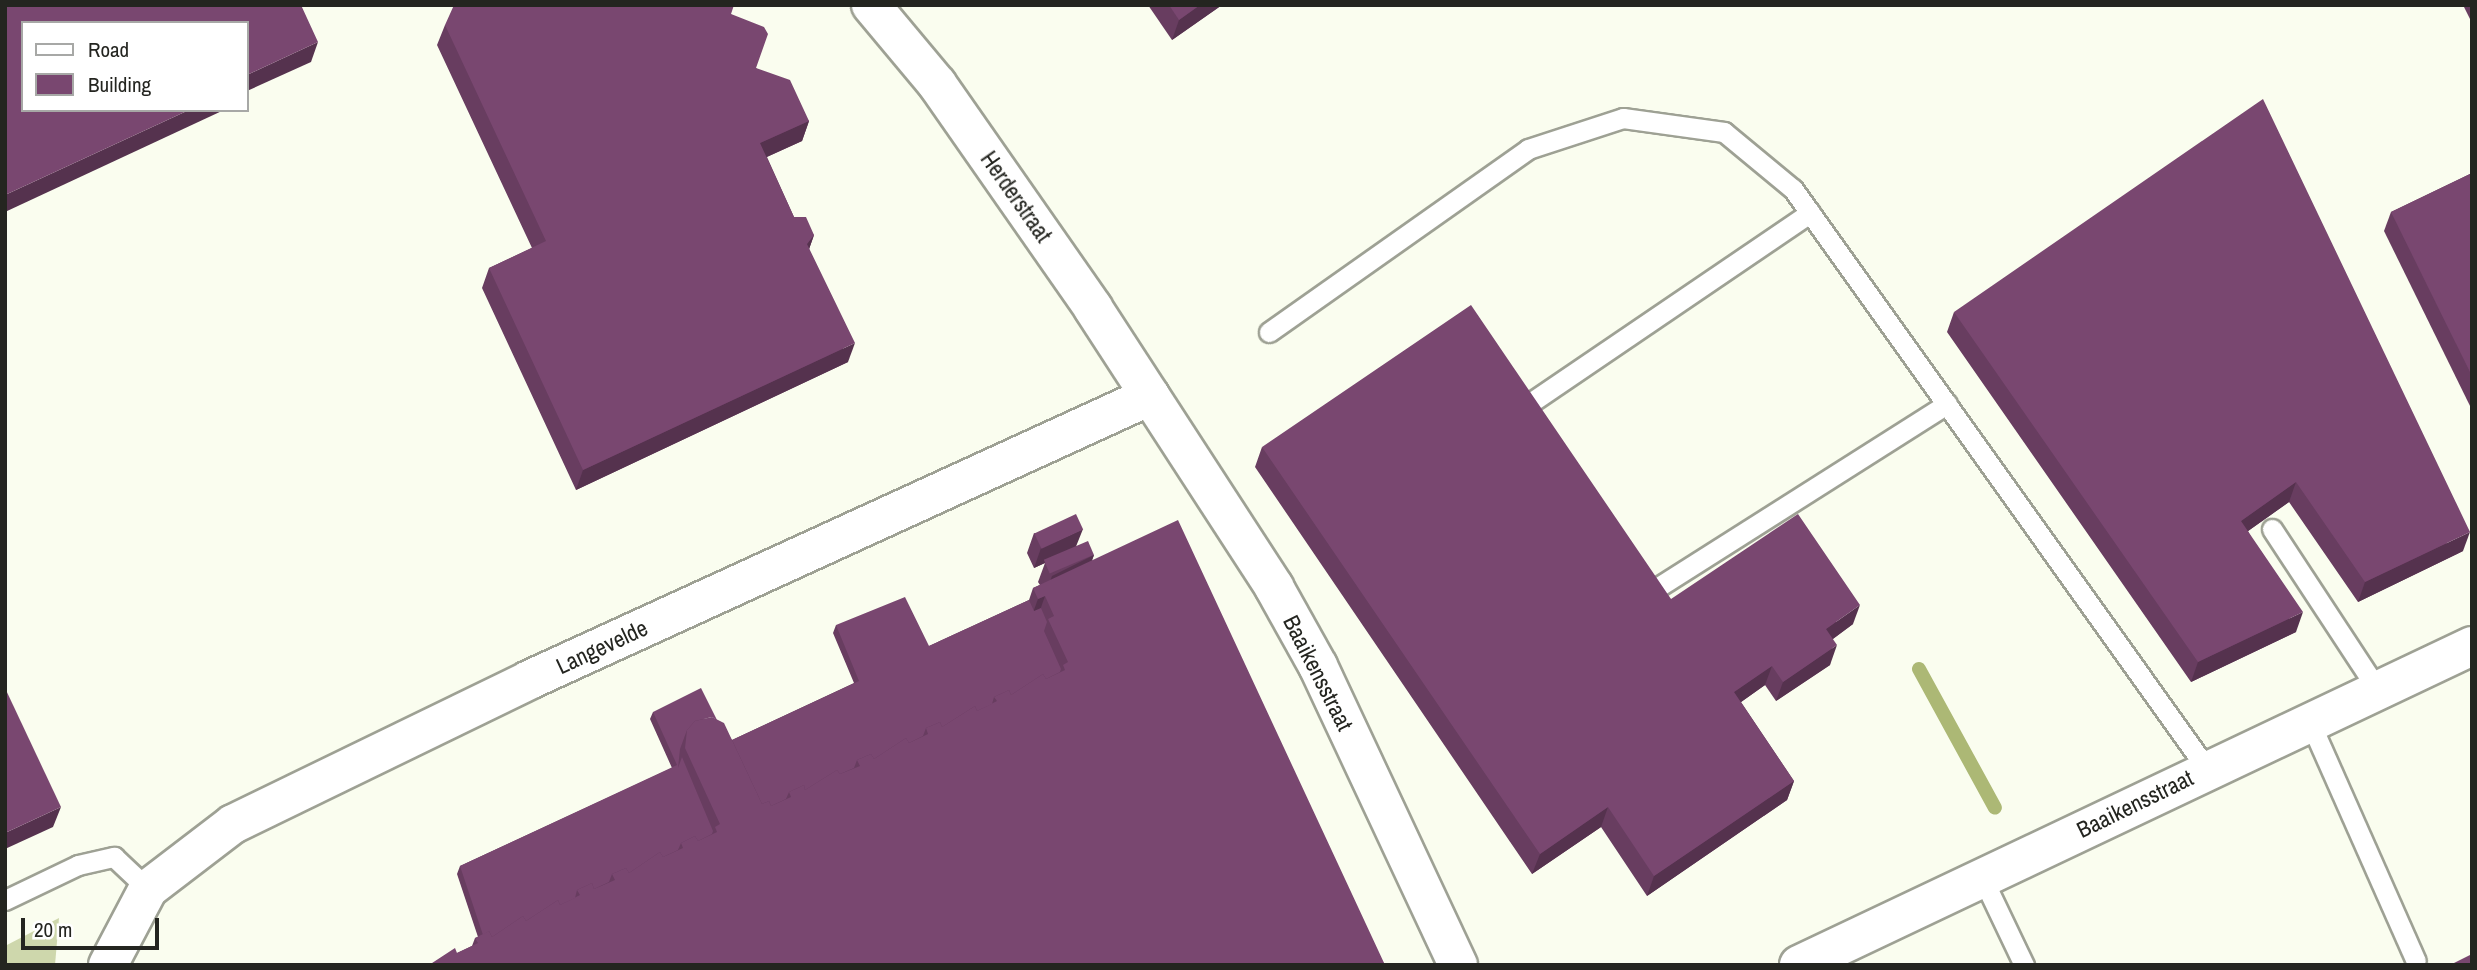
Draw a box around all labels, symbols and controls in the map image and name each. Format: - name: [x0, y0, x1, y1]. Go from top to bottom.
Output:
- legend: [21, 21, 248, 112]
- text: Road: [88, 35, 129, 64]
- text: Building: [88, 70, 151, 99]
- street label: Herderstraat: [975, 146, 1057, 248]
- street label: Baaikensstraat: [1277, 611, 1359, 735]
- street label: Langevelde: [552, 614, 652, 680]
- street label: Baaikensstraat: [2072, 764, 2198, 844]
- scale bar: [24, 904, 163, 948]
- text: 20 m: [34, 915, 72, 944]

